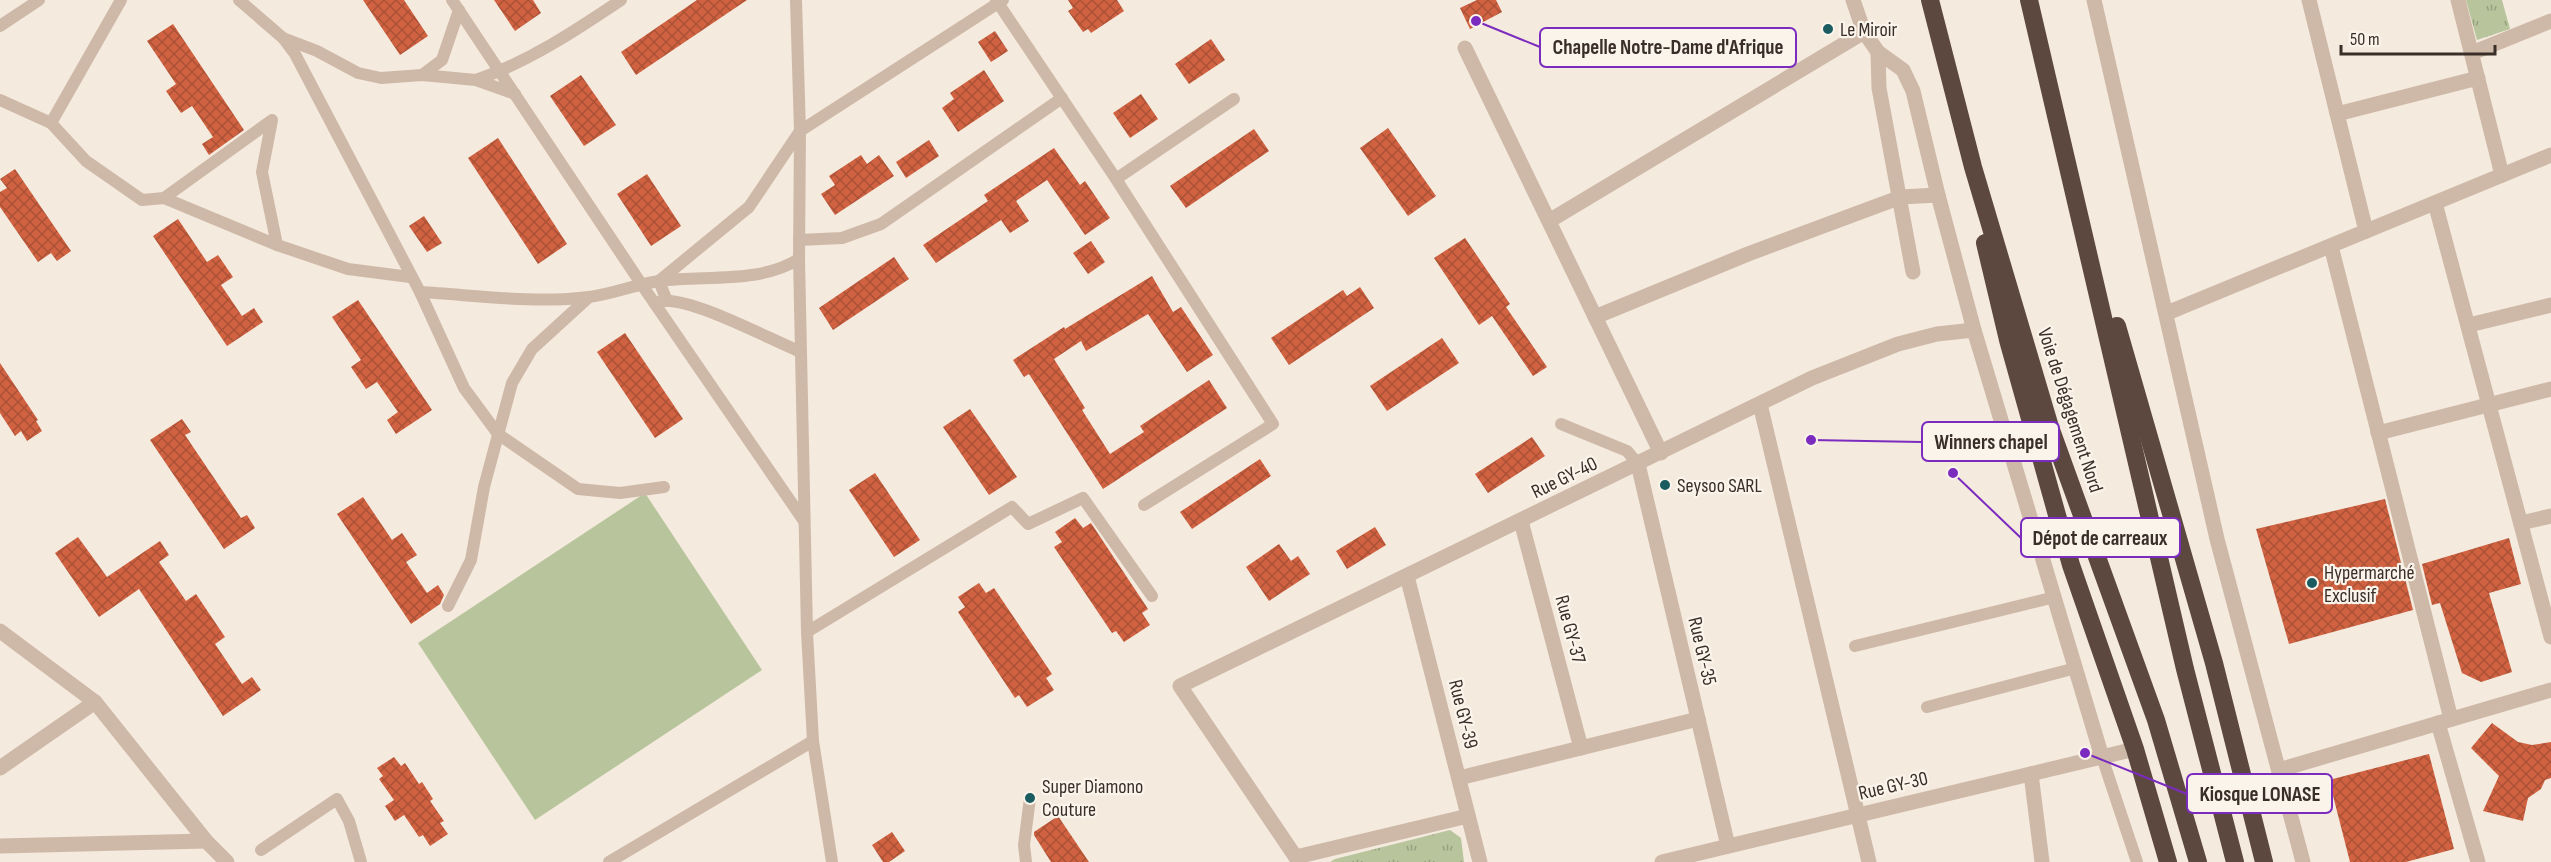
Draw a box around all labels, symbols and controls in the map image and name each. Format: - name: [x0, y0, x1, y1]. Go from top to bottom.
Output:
- place label: Le Miroir: [1840, 18, 1897, 42]
- scale bar: [2341, 18, 2496, 56]
- marker: Le Miroir: [1821, 22, 1835, 36]
- callout: Chapelle Notre-Dame d'Afrique: [1540, 28, 1796, 67]
- text: 50 m: [2350, 29, 2380, 50]
- text: Chapelle Notre-Dame d'Afrique: [1552, 35, 1784, 60]
- street label: Voie de Dégagement Nord: [2032, 325, 2108, 496]
- callout: Winners chapel: [1922, 422, 2059, 461]
- text: Winners chapel: [1934, 430, 2048, 455]
- street label: Rue GY-40: [1528, 452, 1601, 504]
- place label: Seysoo SARL: [1677, 474, 1762, 498]
- marker: Seysoo SARL: [1658, 478, 1672, 492]
- callout: Dépot de carreaux: [2021, 518, 2180, 557]
- text: Dépot de carreaux: [2032, 526, 2168, 551]
- place label: Hypermarché Exclusif: [2324, 561, 2415, 608]
- marker: Hypermarché Exclusif: [2305, 576, 2319, 590]
- street label: Rue GY-37: [1549, 593, 1591, 666]
- street label: Rue GY-35: [1683, 615, 1722, 688]
- street label: Rue GY-39: [1443, 677, 1483, 751]
- street label: Rue GY-30: [1856, 766, 1930, 806]
- callout: Kiosque LONASE: [2187, 774, 2332, 813]
- place label: Super Diamono Couture: [1042, 775, 1143, 822]
- text: Kiosque LONASE: [2199, 782, 2321, 807]
- marker: Super Diamono Couture: [1023, 791, 1037, 805]

